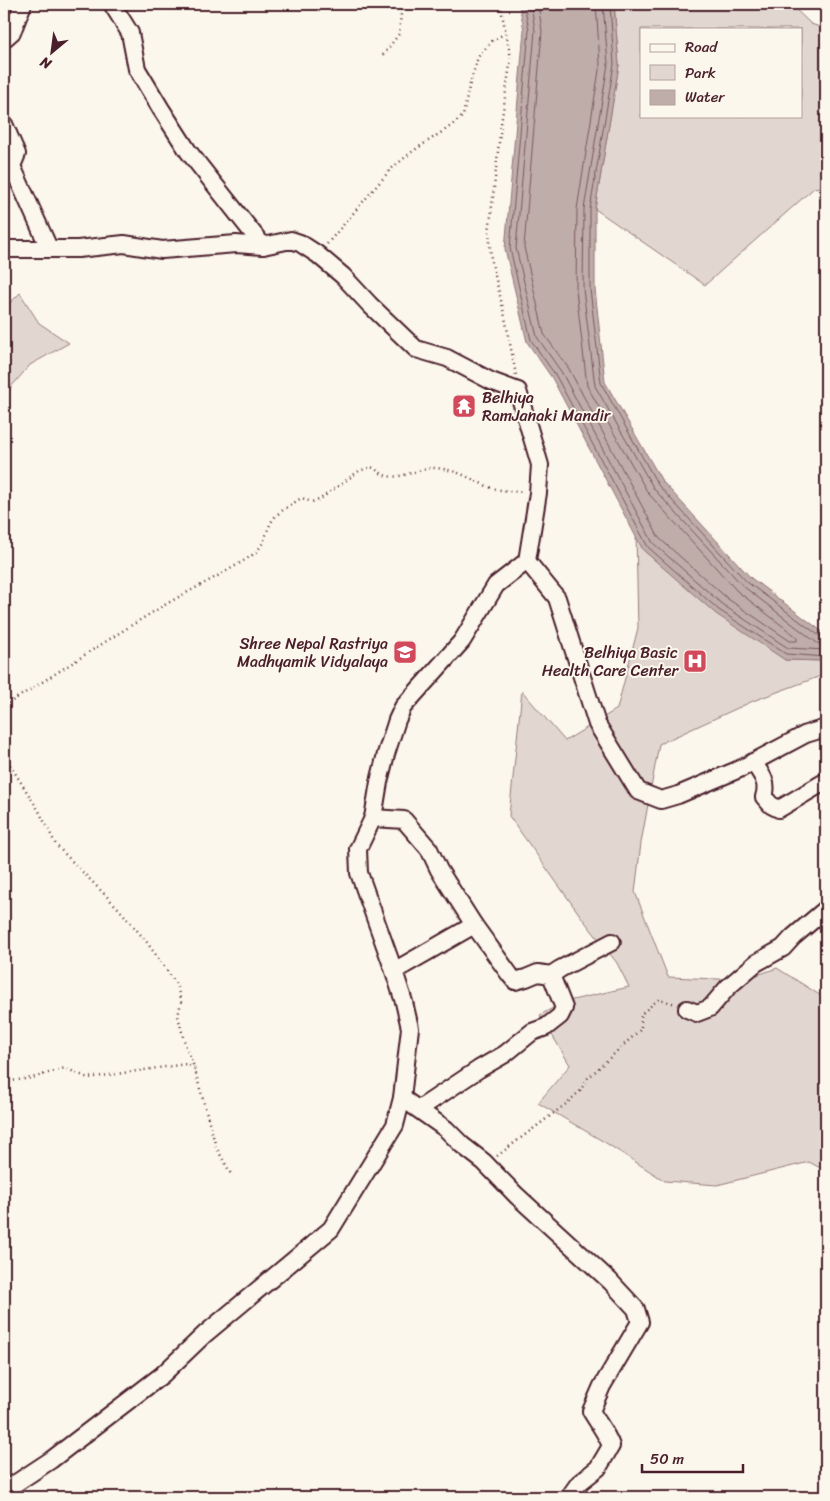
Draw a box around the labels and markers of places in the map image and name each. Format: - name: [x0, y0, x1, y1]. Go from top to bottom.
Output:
- place label: Belhiya RamJanaki Mandir: [482, 383, 612, 430]
- temple icon: Belhiya RamJanaki Mandir: [451, 393, 477, 419]
- place label: Shree Nepal Rastriya Madhyamik Vidyalaya: [237, 629, 388, 676]
- place label: Belhiya Basic Health Care Center: [542, 638, 679, 685]
- school or university icon: Shree Nepal Rastriya Madhyamik Vidyalaya: [392, 639, 418, 665]
- hospital icon: Belhiya Basic Health Care Center: [682, 648, 708, 674]

